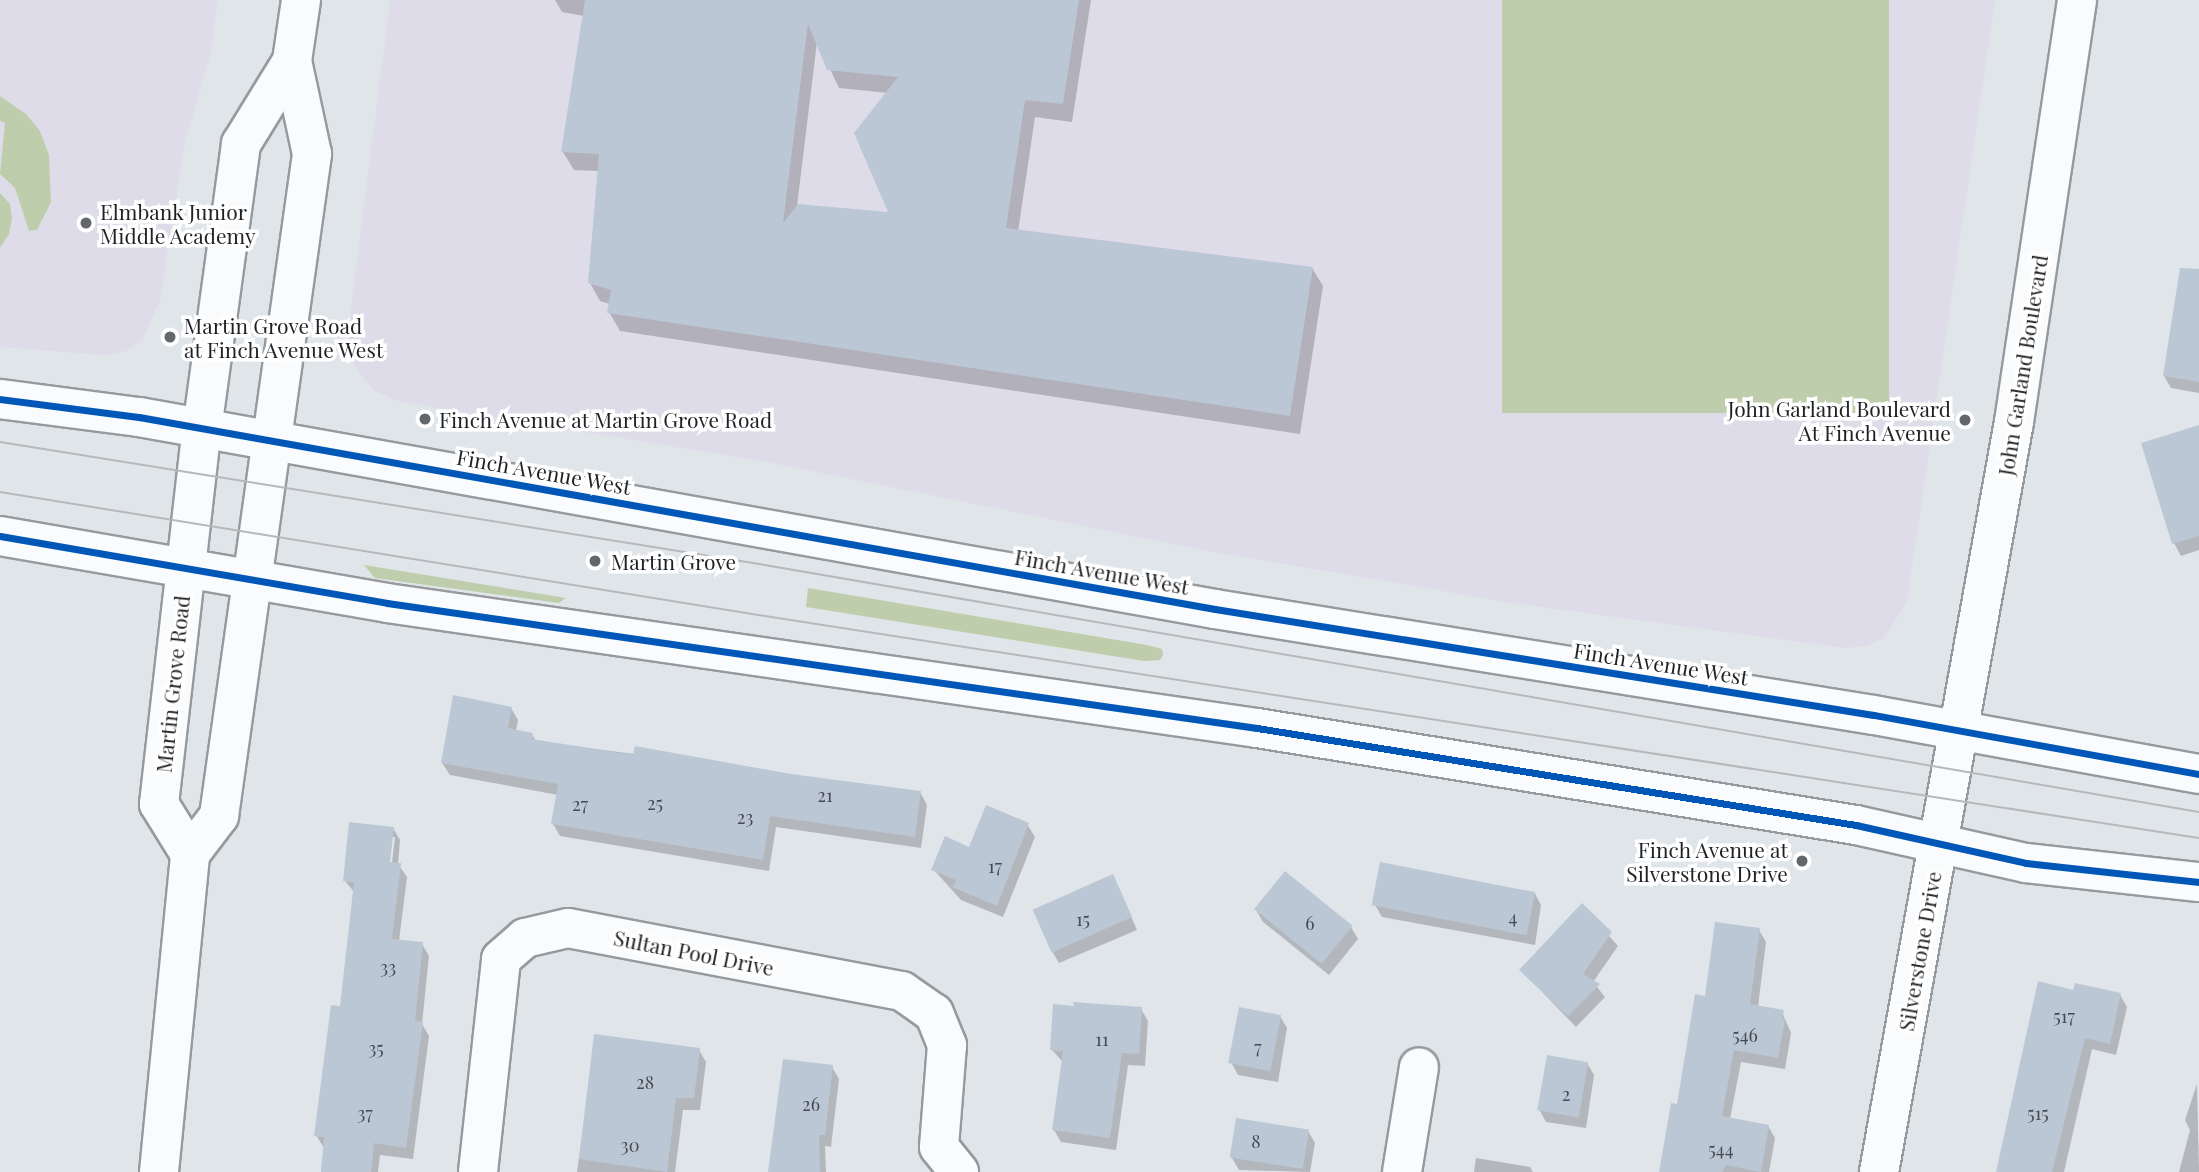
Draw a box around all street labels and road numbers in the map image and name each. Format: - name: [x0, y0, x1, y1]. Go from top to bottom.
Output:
- street label: John Garland Boulevard: [1992, 253, 2052, 477]
- street label: Finch Avenue West: [454, 443, 634, 499]
- street label: Finch Avenue West: [1012, 543, 1192, 599]
- street label: Martin Grove Road: [150, 594, 194, 774]
- street label: Finch Avenue West: [1571, 637, 1751, 689]
- street label: Silverstone Drive: [1893, 869, 1945, 1033]
- street label: Sultan Pool Drive: [612, 924, 776, 980]

